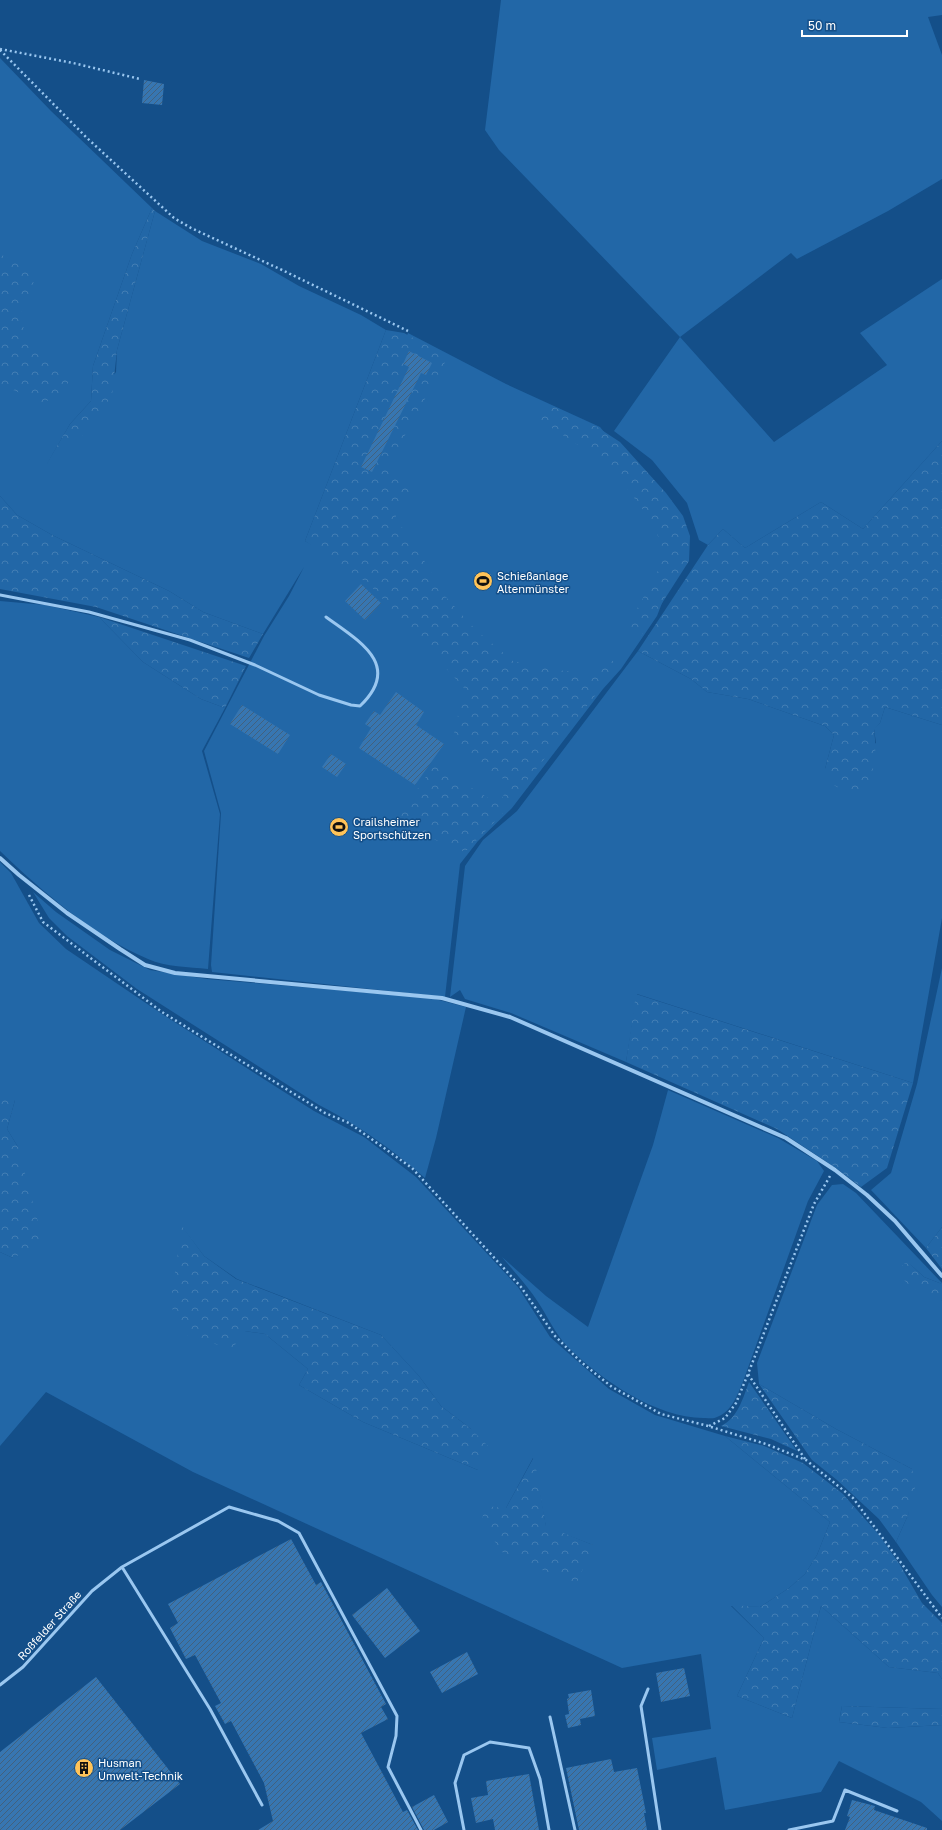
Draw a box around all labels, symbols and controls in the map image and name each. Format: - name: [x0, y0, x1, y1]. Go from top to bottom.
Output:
- scale bar: [802, 12, 907, 38]
- text: 50 m: [808, 18, 836, 33]
- place label: Schießanlage Altenmünster: [497, 569, 570, 595]
- sports icon: Schießanlage Altenmünster: [472, 570, 494, 592]
- place label: Crailsheimer Sportschützen: [353, 815, 431, 841]
- sports icon: Crailsheimer Sportschützen: [328, 816, 350, 838]
- street label: Roßfelder Straße: [15, 1588, 83, 1662]
- place label: Husman Umwelt-Technik: [98, 1756, 183, 1782]
- building icon: Husman Umwelt-Technik: [73, 1757, 95, 1779]

